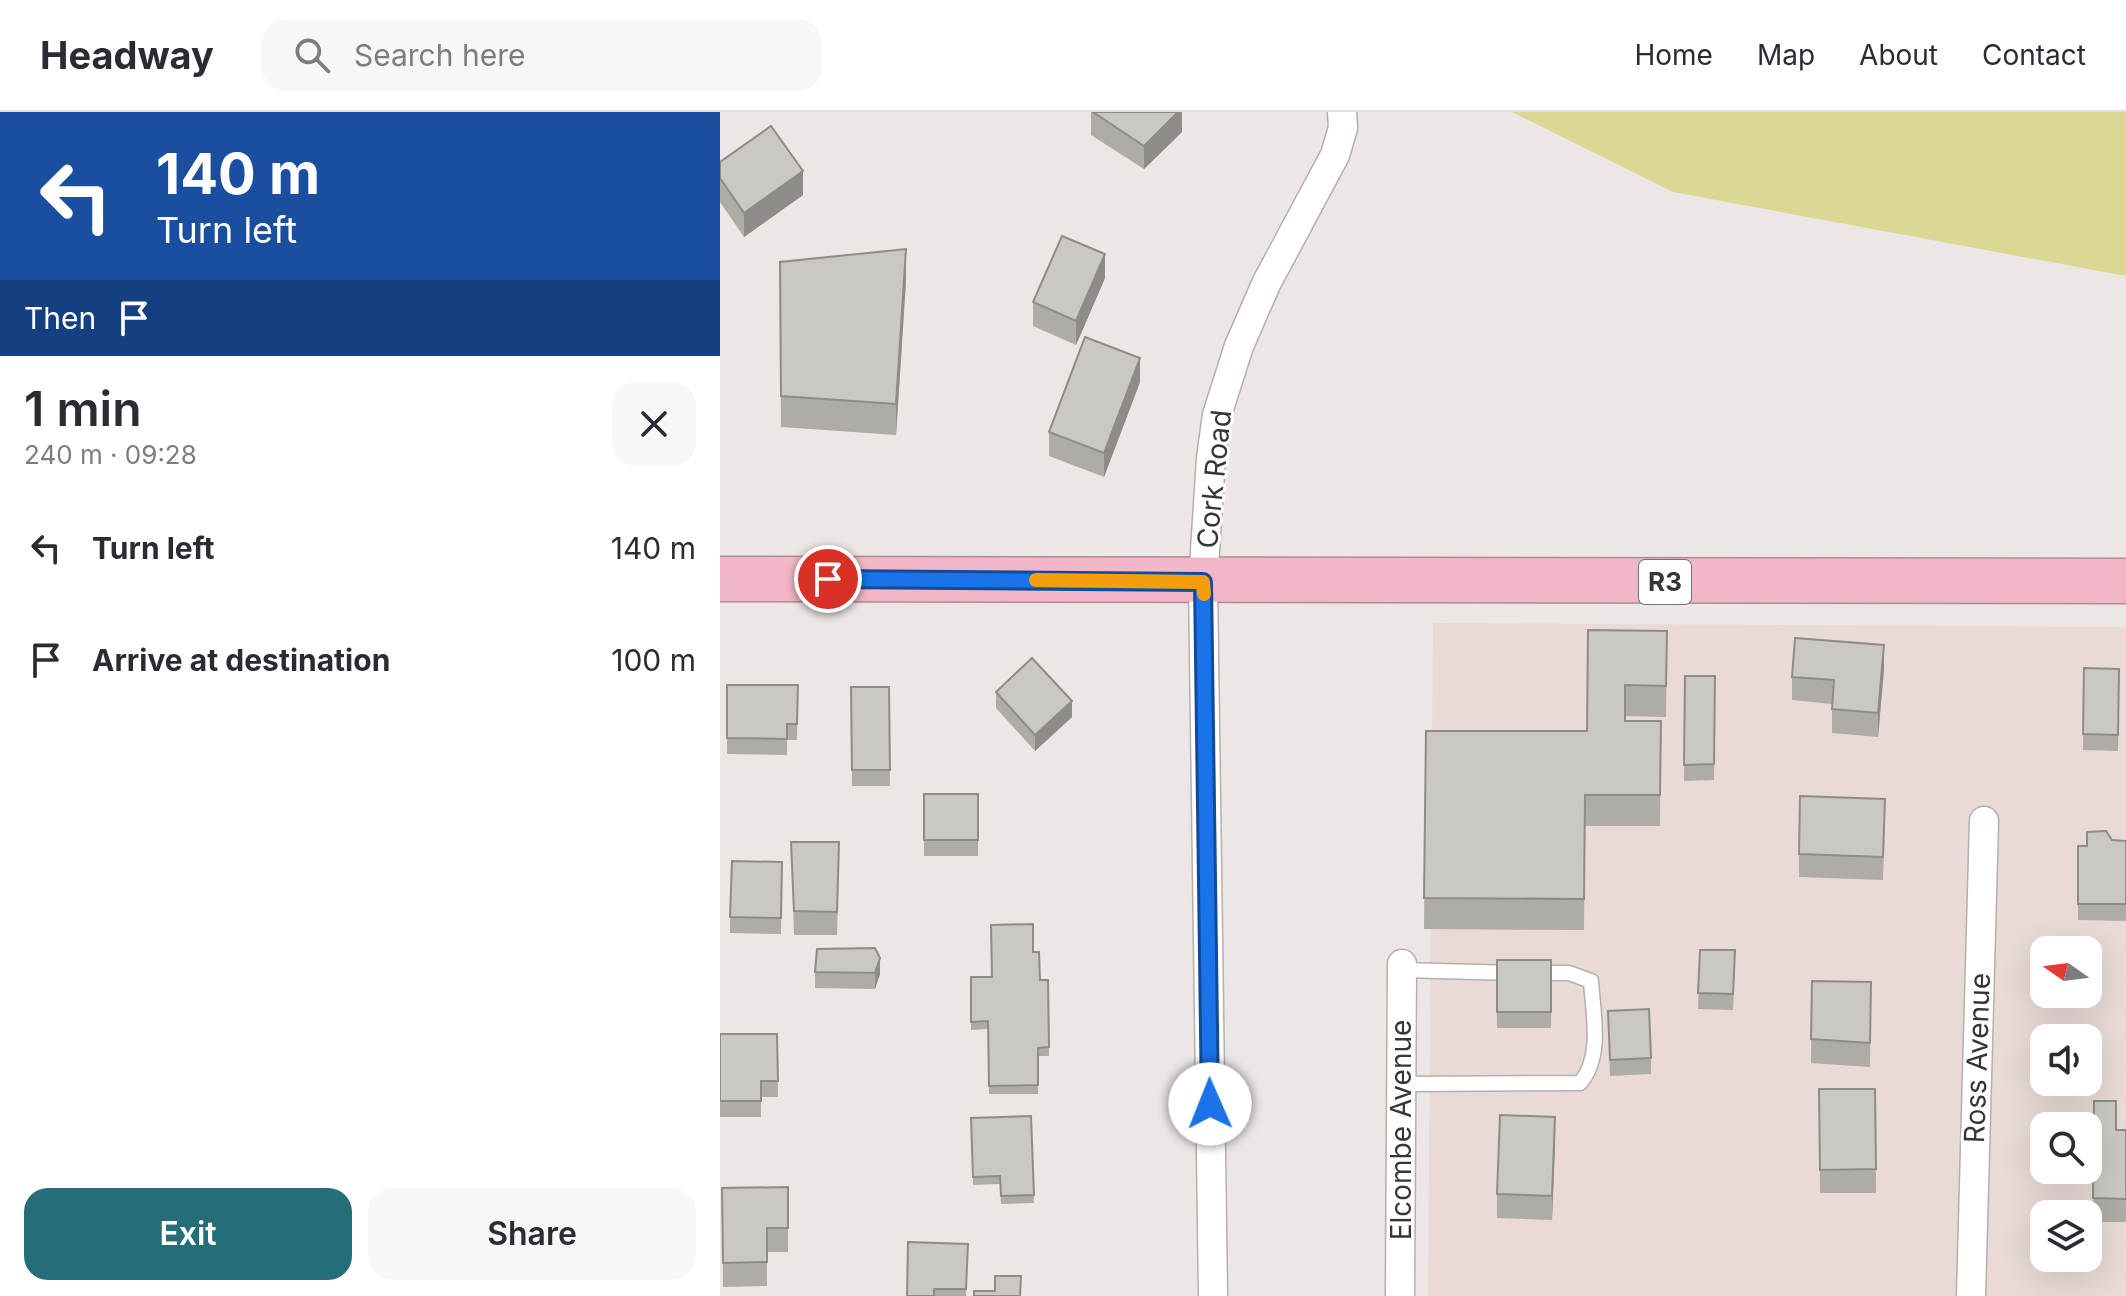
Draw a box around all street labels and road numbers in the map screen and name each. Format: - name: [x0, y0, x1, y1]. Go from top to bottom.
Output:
- street label: Cork Road: [1190, 408, 1238, 550]
- road number: R3: [1639, 560, 1691, 604]
- street label: Ross Avenue: [1957, 972, 1997, 1144]
- street label: Elcombe Avenue: [1384, 1020, 1418, 1240]

